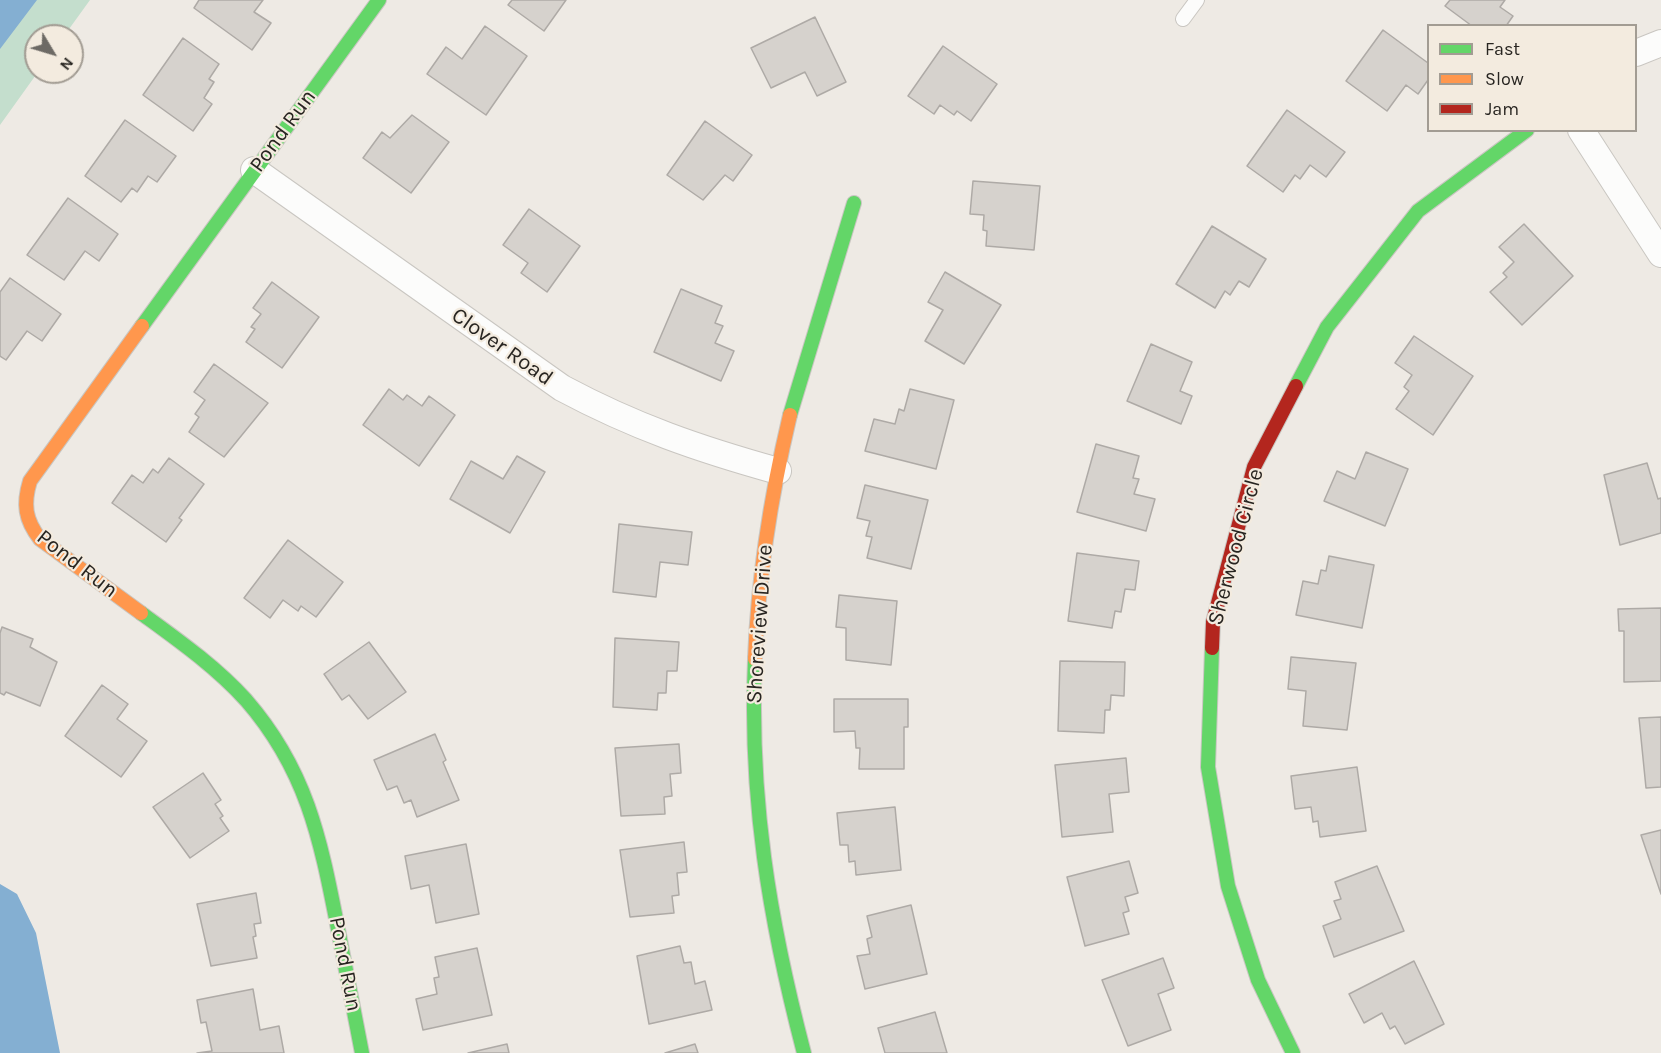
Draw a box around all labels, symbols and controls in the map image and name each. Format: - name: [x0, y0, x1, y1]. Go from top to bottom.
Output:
- north arrow: [24, 24, 84, 84]
- legend: [1427, 24, 1637, 132]
- text: Fast: [1485, 38, 1520, 60]
- text: N: [56, 54, 78, 75]
- text: Slow: [1485, 68, 1524, 90]
- street label: Pond Run: [244, 84, 322, 178]
- text: Jam: [1485, 98, 1519, 120]
- street label: Clover Road: [446, 302, 558, 392]
- street label: Sherwood Circle: [1202, 466, 1270, 628]
- street label: Pond Run: [31, 524, 123, 604]
- street label: Shoreview Drive: [741, 544, 779, 704]
- street label: Pond Run: [323, 914, 367, 1014]

